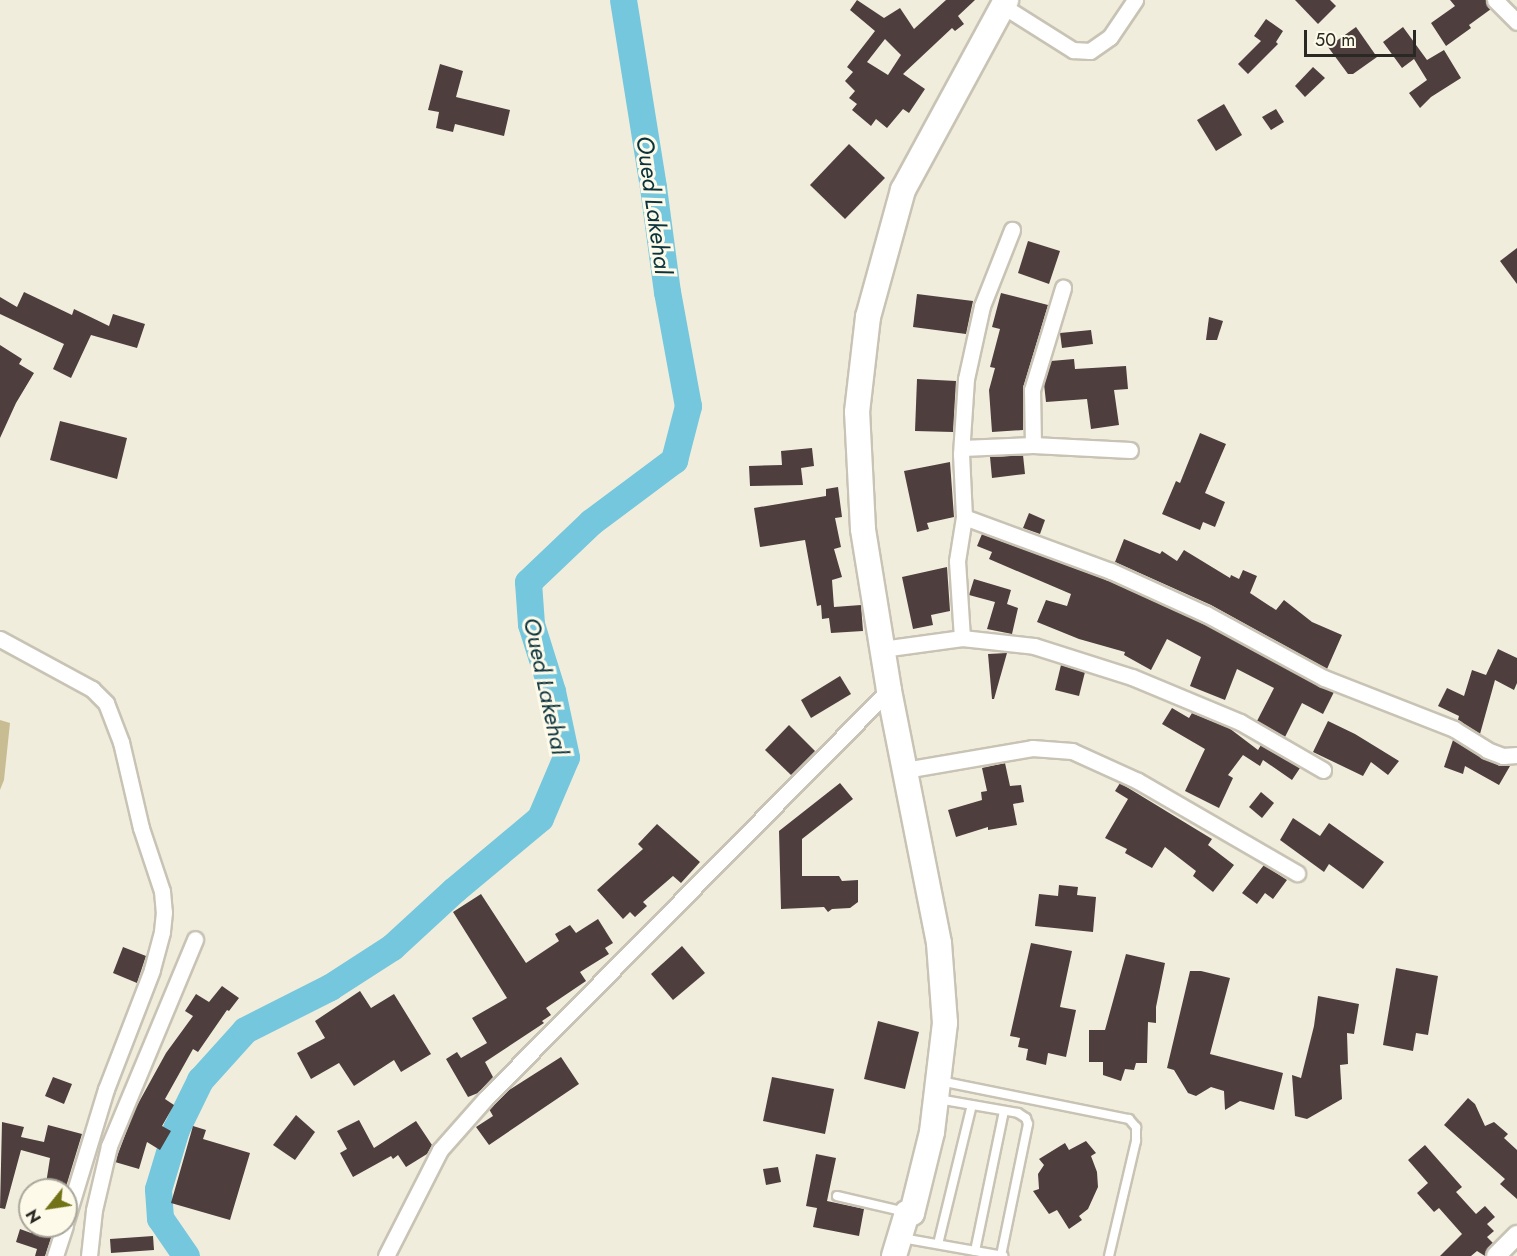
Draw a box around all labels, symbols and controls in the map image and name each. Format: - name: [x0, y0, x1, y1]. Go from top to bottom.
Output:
- scale bar: [1307, 18, 1420, 56]
- text: 50 m: [1315, 27, 1355, 53]
- water label: Oued Lakehal: [630, 134, 678, 276]
- water label: Oued Lakehal: [517, 615, 575, 757]
- north arrow: [18, 1178, 78, 1238]
- text: N: [21, 1205, 47, 1228]

